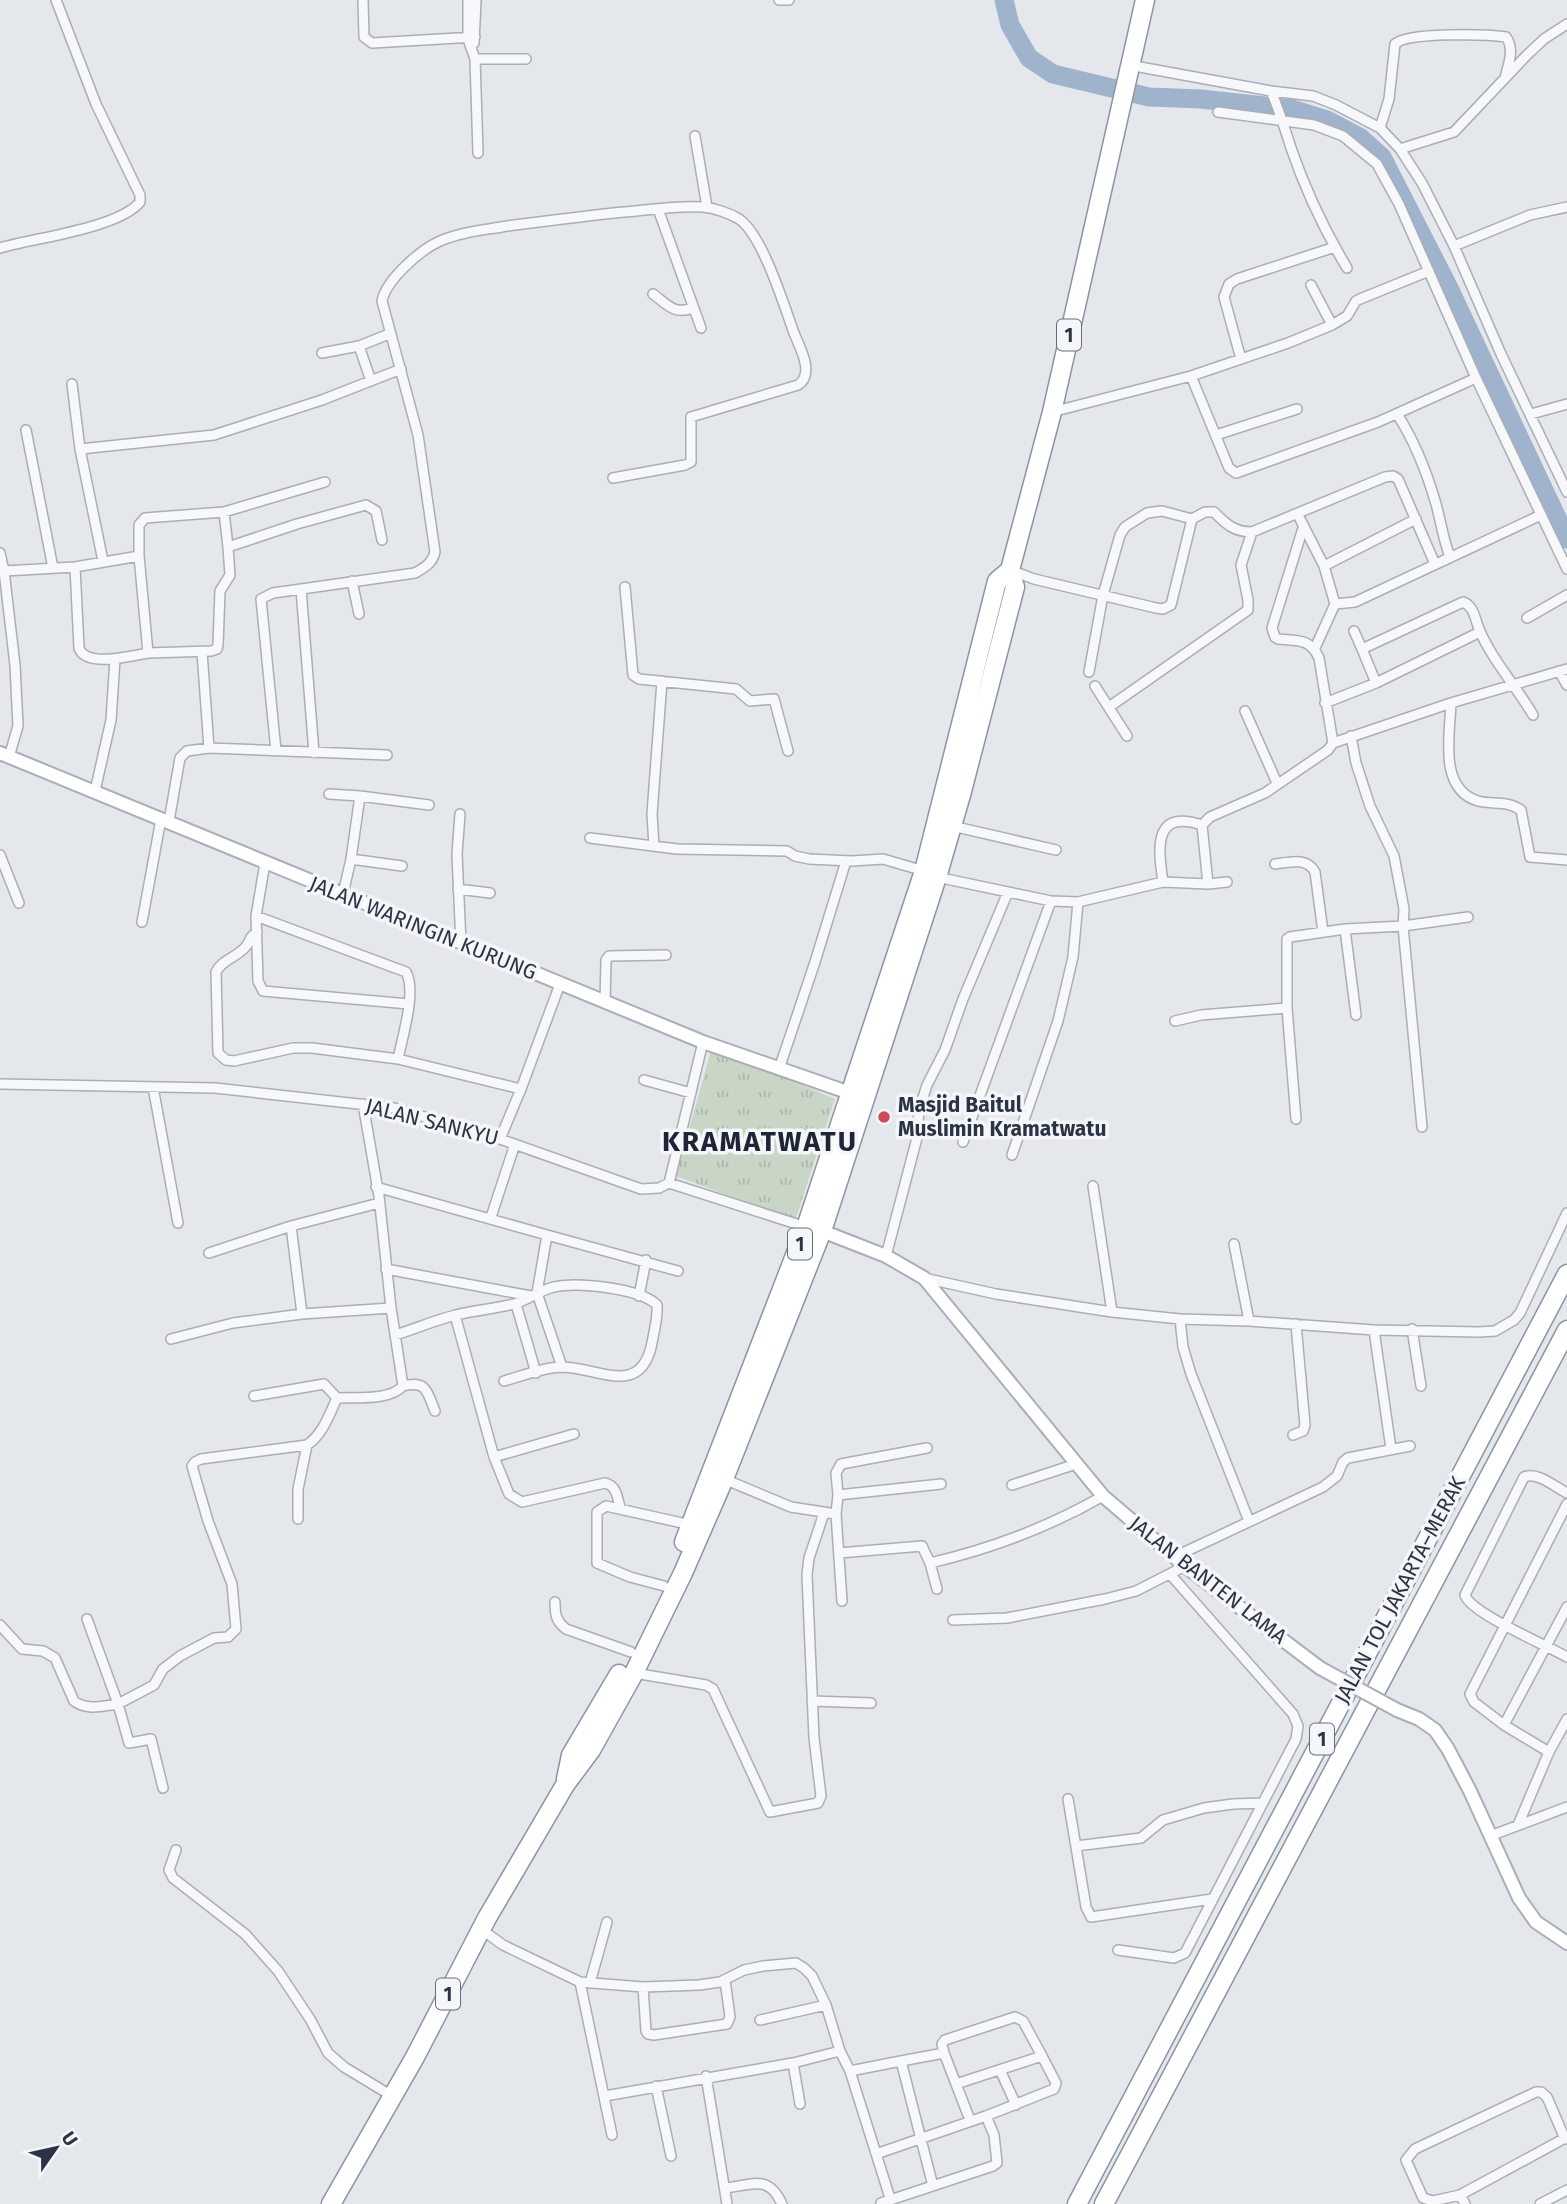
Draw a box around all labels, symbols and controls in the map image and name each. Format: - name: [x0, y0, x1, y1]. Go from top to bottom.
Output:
- road number: 1: [1057, 320, 1081, 350]
- street label: JALAN WARINGIN KURUNG: [305, 870, 541, 986]
- place label: Masjid Baitul Muslimin Kramatwatu: [898, 1092, 1107, 1142]
- street label: JALAN SANKYU: [363, 1093, 501, 1151]
- marker: Masjid Baitul Muslimin Kramatwatu: [876, 1109, 892, 1125]
- district label: KRAMATWATU: [662, 1125, 858, 1158]
- road number: 1: [788, 1228, 812, 1260]
- street label: JALAN TOL JAKARTA–MERAK: [1329, 1471, 1471, 1708]
- street label: JALAN BANTEN LAMA: [1124, 1510, 1292, 1650]
- road number: 1: [1310, 1723, 1334, 1754]
- road number: 1: [436, 1978, 460, 2010]
- north arrow: [21, 2113, 91, 2183]
- text: U: [57, 2127, 83, 2150]

